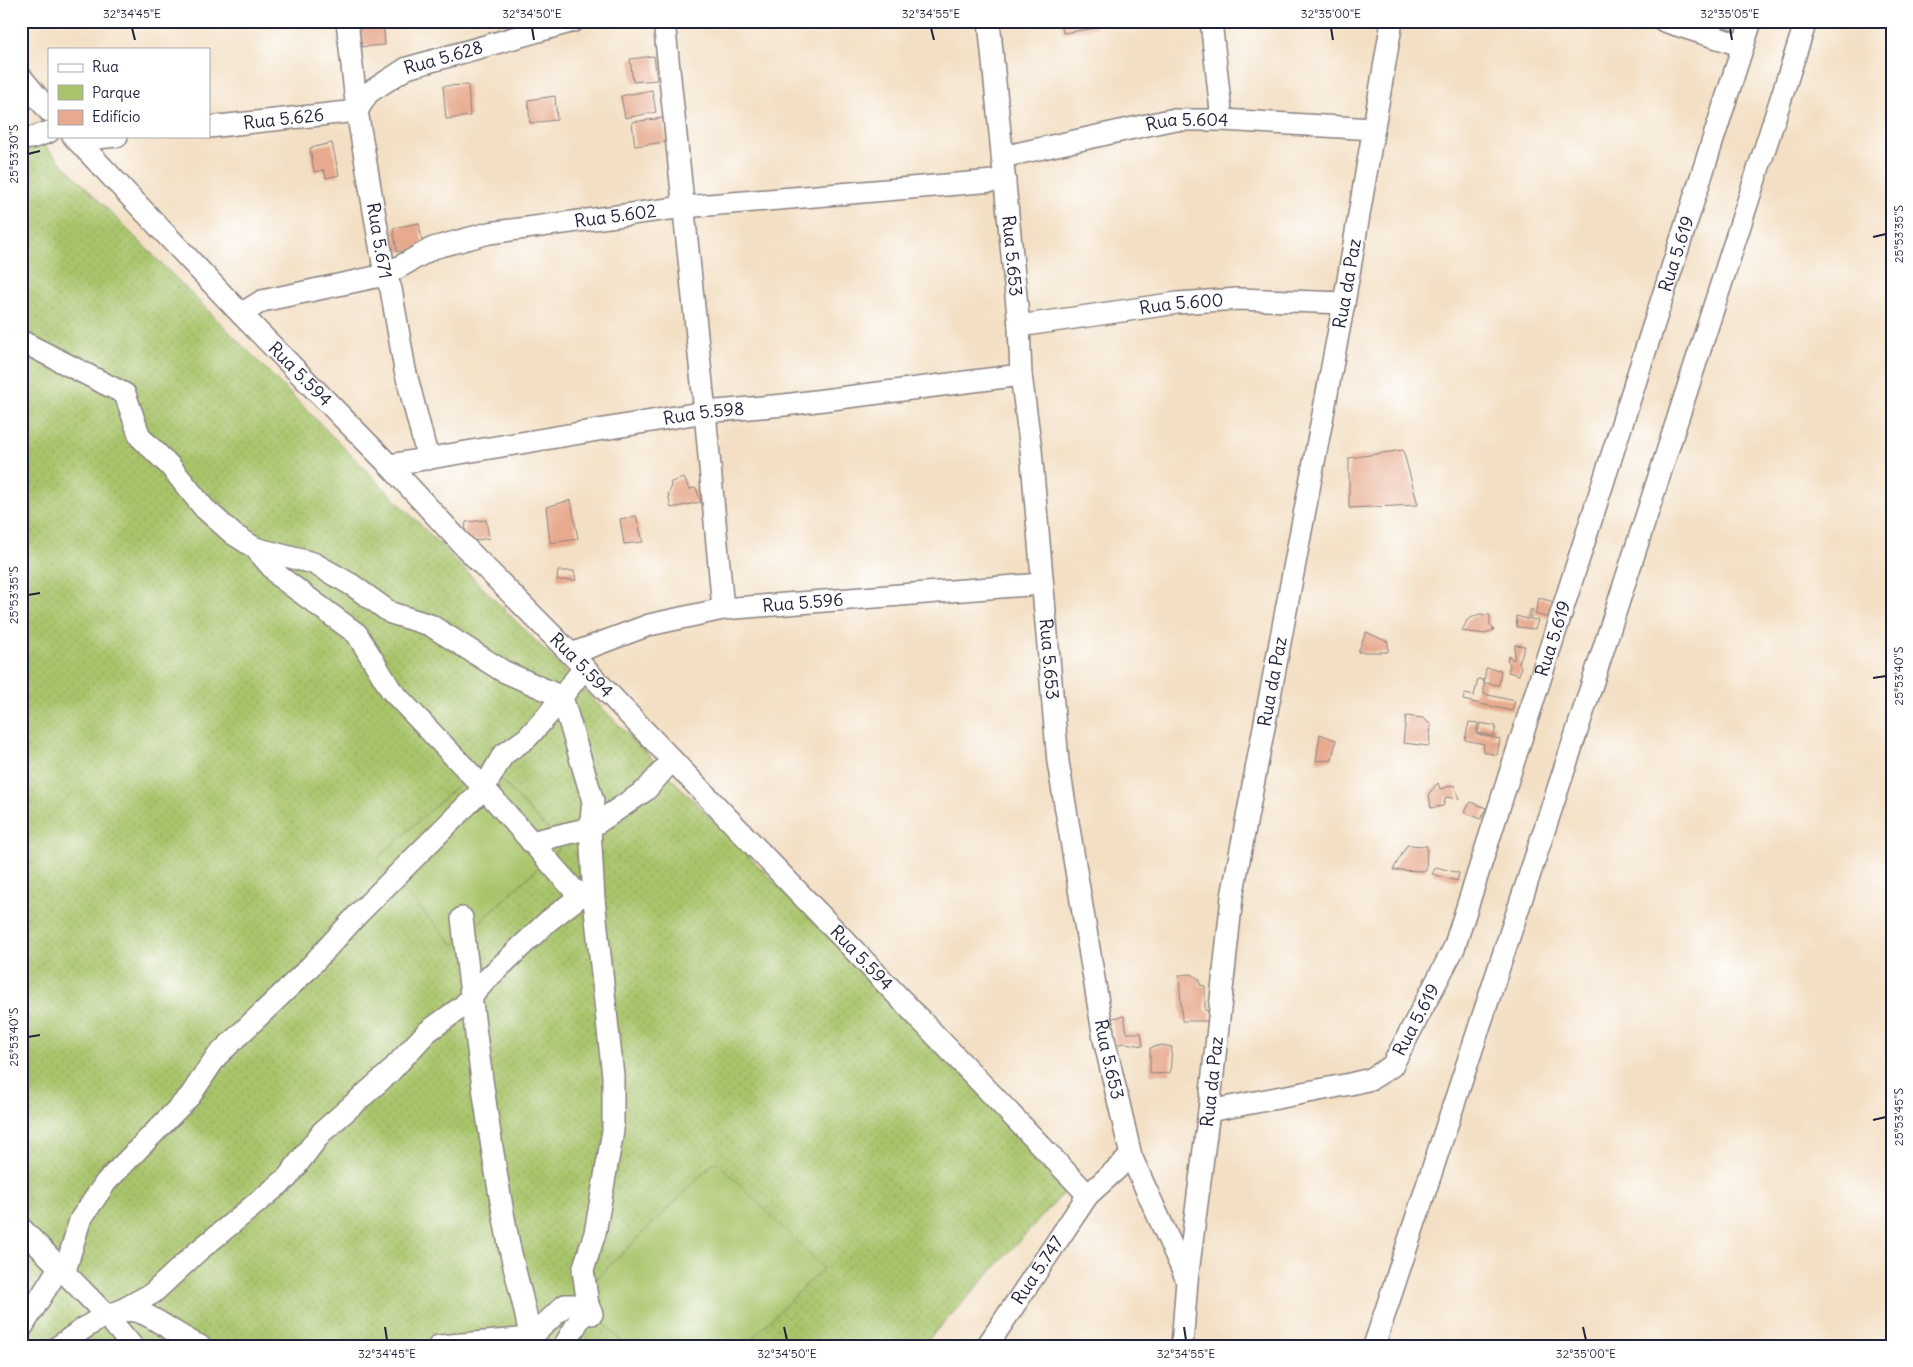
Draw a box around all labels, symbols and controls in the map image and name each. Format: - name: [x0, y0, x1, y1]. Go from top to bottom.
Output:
- text: 32°34'45"E: [103, 6, 161, 21]
- text: 32°34'50"E: [502, 6, 562, 21]
- text: 32°34'55"E: [902, 6, 960, 21]
- text: 32°35'00"E: [1301, 6, 1361, 21]
- text: 32°35'05"E: [1700, 6, 1760, 21]
- street label: Rua 5.628: [401, 35, 485, 79]
- legend: [48, 48, 210, 138]
- text: Rua: [92, 57, 119, 76]
- text: Parque: [92, 83, 140, 102]
- street label: Rua 5.626: [242, 103, 325, 134]
- text: Edifício: [92, 107, 140, 126]
- street label: Rua 5.604: [1143, 108, 1229, 136]
- text: 25°53'30"S: [6, 124, 21, 183]
- street label: Rua 5.602: [573, 199, 658, 233]
- street label: Rua 5.671: [362, 201, 397, 280]
- text: 25°53'35"S: [1891, 205, 1906, 263]
- street label: Rua 5.619: [1653, 213, 1699, 295]
- street label: Rua 5.653: [997, 214, 1028, 297]
- street label: Rua da Paz: [1327, 236, 1366, 330]
- street label: Rua 5.600: [1138, 288, 1224, 319]
- street label: Rua 5.594: [264, 337, 337, 411]
- street label: Rua 5.598: [661, 397, 745, 430]
- text: 25°53'35"S: [6, 566, 21, 624]
- street label: Rua 5.596: [761, 588, 844, 617]
- street label: Rua 5.619: [1530, 598, 1576, 679]
- street label: Rua 5.653: [1035, 617, 1065, 701]
- street label: Rua 5.594: [545, 628, 618, 702]
- street label: Rua da Paz: [1252, 634, 1292, 728]
- text: 25°53'40"S: [1891, 646, 1906, 705]
- street label: Rua 5.594: [825, 920, 898, 995]
- street label: Rua 5.619: [1387, 980, 1444, 1060]
- text: 25°53'40"S: [6, 1007, 21, 1066]
- street label: Rua 5.653: [1090, 1017, 1130, 1101]
- street label: Rua da Paz: [1195, 1035, 1228, 1128]
- text: 25°53'45"S: [1891, 1088, 1906, 1146]
- street label: Rua 5.747: [1006, 1231, 1069, 1309]
- text: 32°34'45"E: [358, 1346, 416, 1361]
- text: 32°34'50"E: [757, 1346, 817, 1361]
- text: 32°34'55"E: [1157, 1346, 1215, 1361]
- text: 32°35'00"E: [1556, 1346, 1616, 1361]

